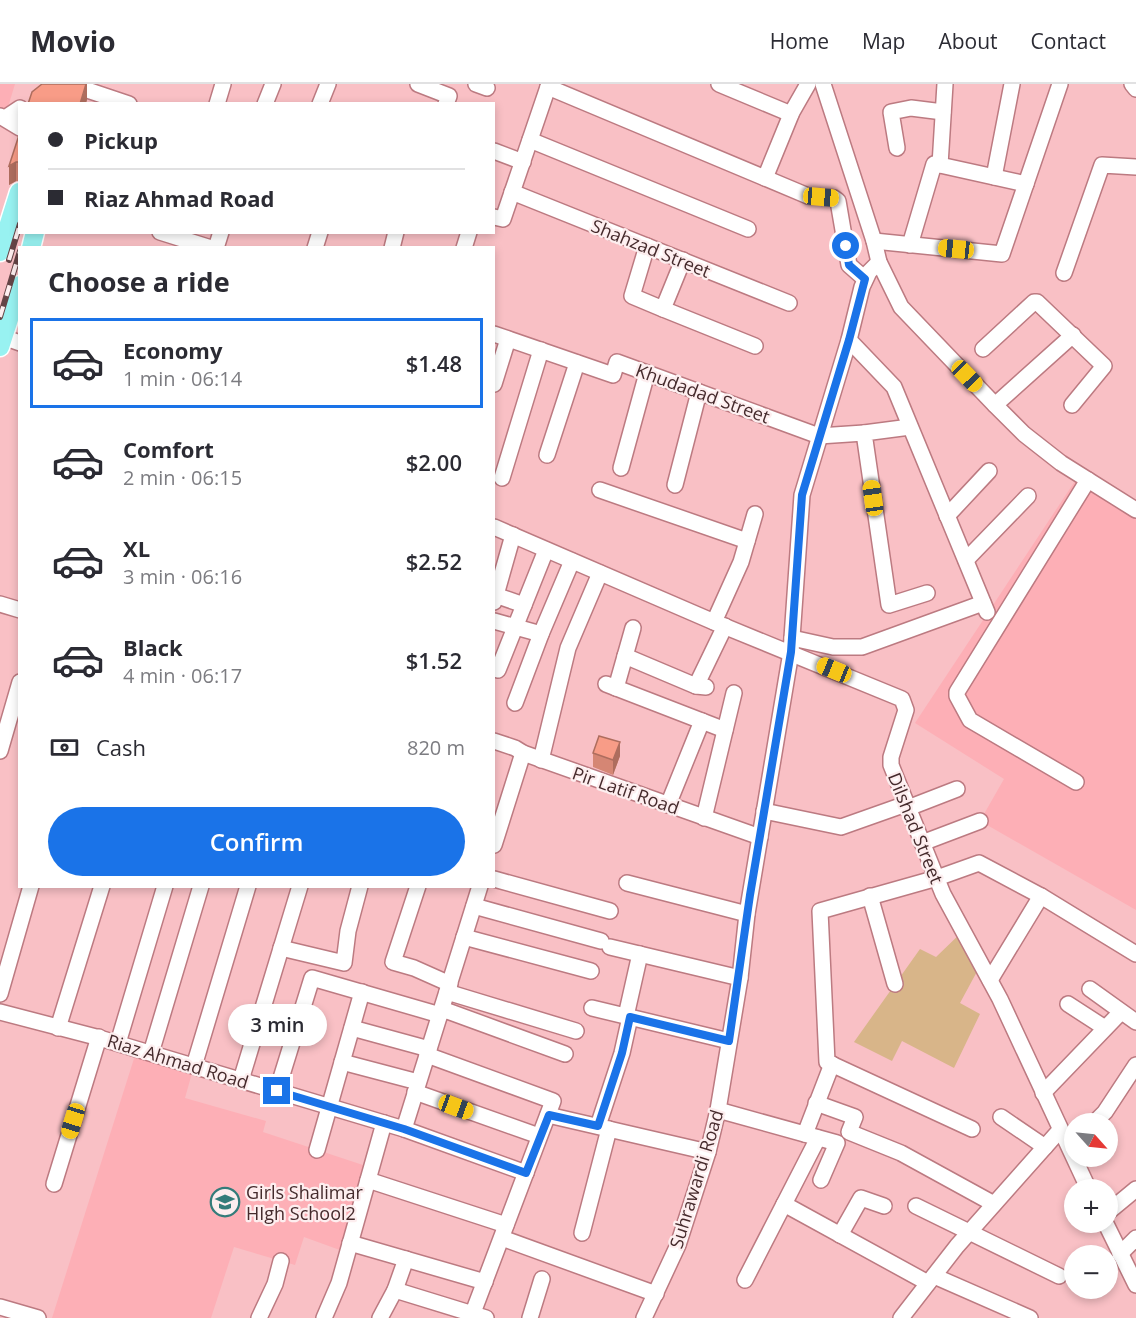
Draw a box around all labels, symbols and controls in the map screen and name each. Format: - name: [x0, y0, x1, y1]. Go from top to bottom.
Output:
- text: Movio: [30, 22, 116, 60]
- text: Home: [770, 27, 829, 55]
- text: Map: [862, 27, 905, 55]
- text: About: [938, 27, 998, 55]
- text: Contact: [1031, 27, 1106, 55]
- text: Pickup: [84, 125, 158, 155]
- text: Riaz Ahmad Road: [84, 183, 275, 213]
- car: [802, 186, 840, 208]
- street label: Shahzad Street: [588, 213, 714, 283]
- route start: [832, 232, 859, 259]
- car: [937, 238, 975, 260]
- text: Choose a ride: [48, 263, 230, 300]
- text: Economy: [123, 335, 222, 365]
- icon: car: [51, 336, 105, 390]
- text: $1.48: [406, 348, 462, 378]
- car: [948, 357, 986, 395]
- street label: Khudadad Street: [633, 358, 773, 428]
- text: 1 min · 06:14: [123, 365, 242, 392]
- text: Comfort: [123, 434, 214, 464]
- icon: car: [51, 435, 105, 489]
- text: $2.00: [406, 447, 462, 477]
- text: 2 min · 06:15: [123, 464, 242, 491]
- car: [862, 479, 884, 517]
- text: XL: [123, 533, 150, 563]
- icon: car: [51, 534, 105, 588]
- text: $2.52: [406, 546, 462, 576]
- text: 3 min · 06:16: [123, 563, 242, 590]
- text: Black: [123, 632, 183, 662]
- icon: car: [51, 633, 105, 687]
- text: $1.52: [406, 645, 462, 675]
- car: [814, 655, 854, 685]
- text: 4 min · 06:17: [123, 662, 242, 689]
- icon: cash: [48, 731, 81, 764]
- text: Cash: [96, 732, 146, 762]
- text: 820 m: [407, 734, 465, 761]
- street label: Pir Latif Road: [569, 761, 683, 819]
- street label: Dilshad Street: [883, 769, 949, 887]
- button: Confirm: [48, 807, 465, 876]
- callout: 3 min: [228, 1004, 326, 1046]
- text: 3 min: [251, 1011, 305, 1038]
- street label: Riaz Ahmad Road: [104, 1028, 252, 1094]
- route end: [263, 1077, 290, 1104]
- car: [436, 1092, 476, 1122]
- car: [59, 1101, 87, 1141]
- street label: Suhrawardi Road: [664, 1107, 728, 1251]
- north arrow: [1064, 1113, 1118, 1167]
- map controls: [1064, 1113, 1118, 1299]
- button: +: [1064, 1179, 1118, 1233]
- place label: Girls Shalimar HIgh School2: [246, 1180, 363, 1225]
- school or university icon: Girls Shalimar HIgh School2: [209, 1186, 241, 1218]
- button: −: [1064, 1245, 1118, 1299]

